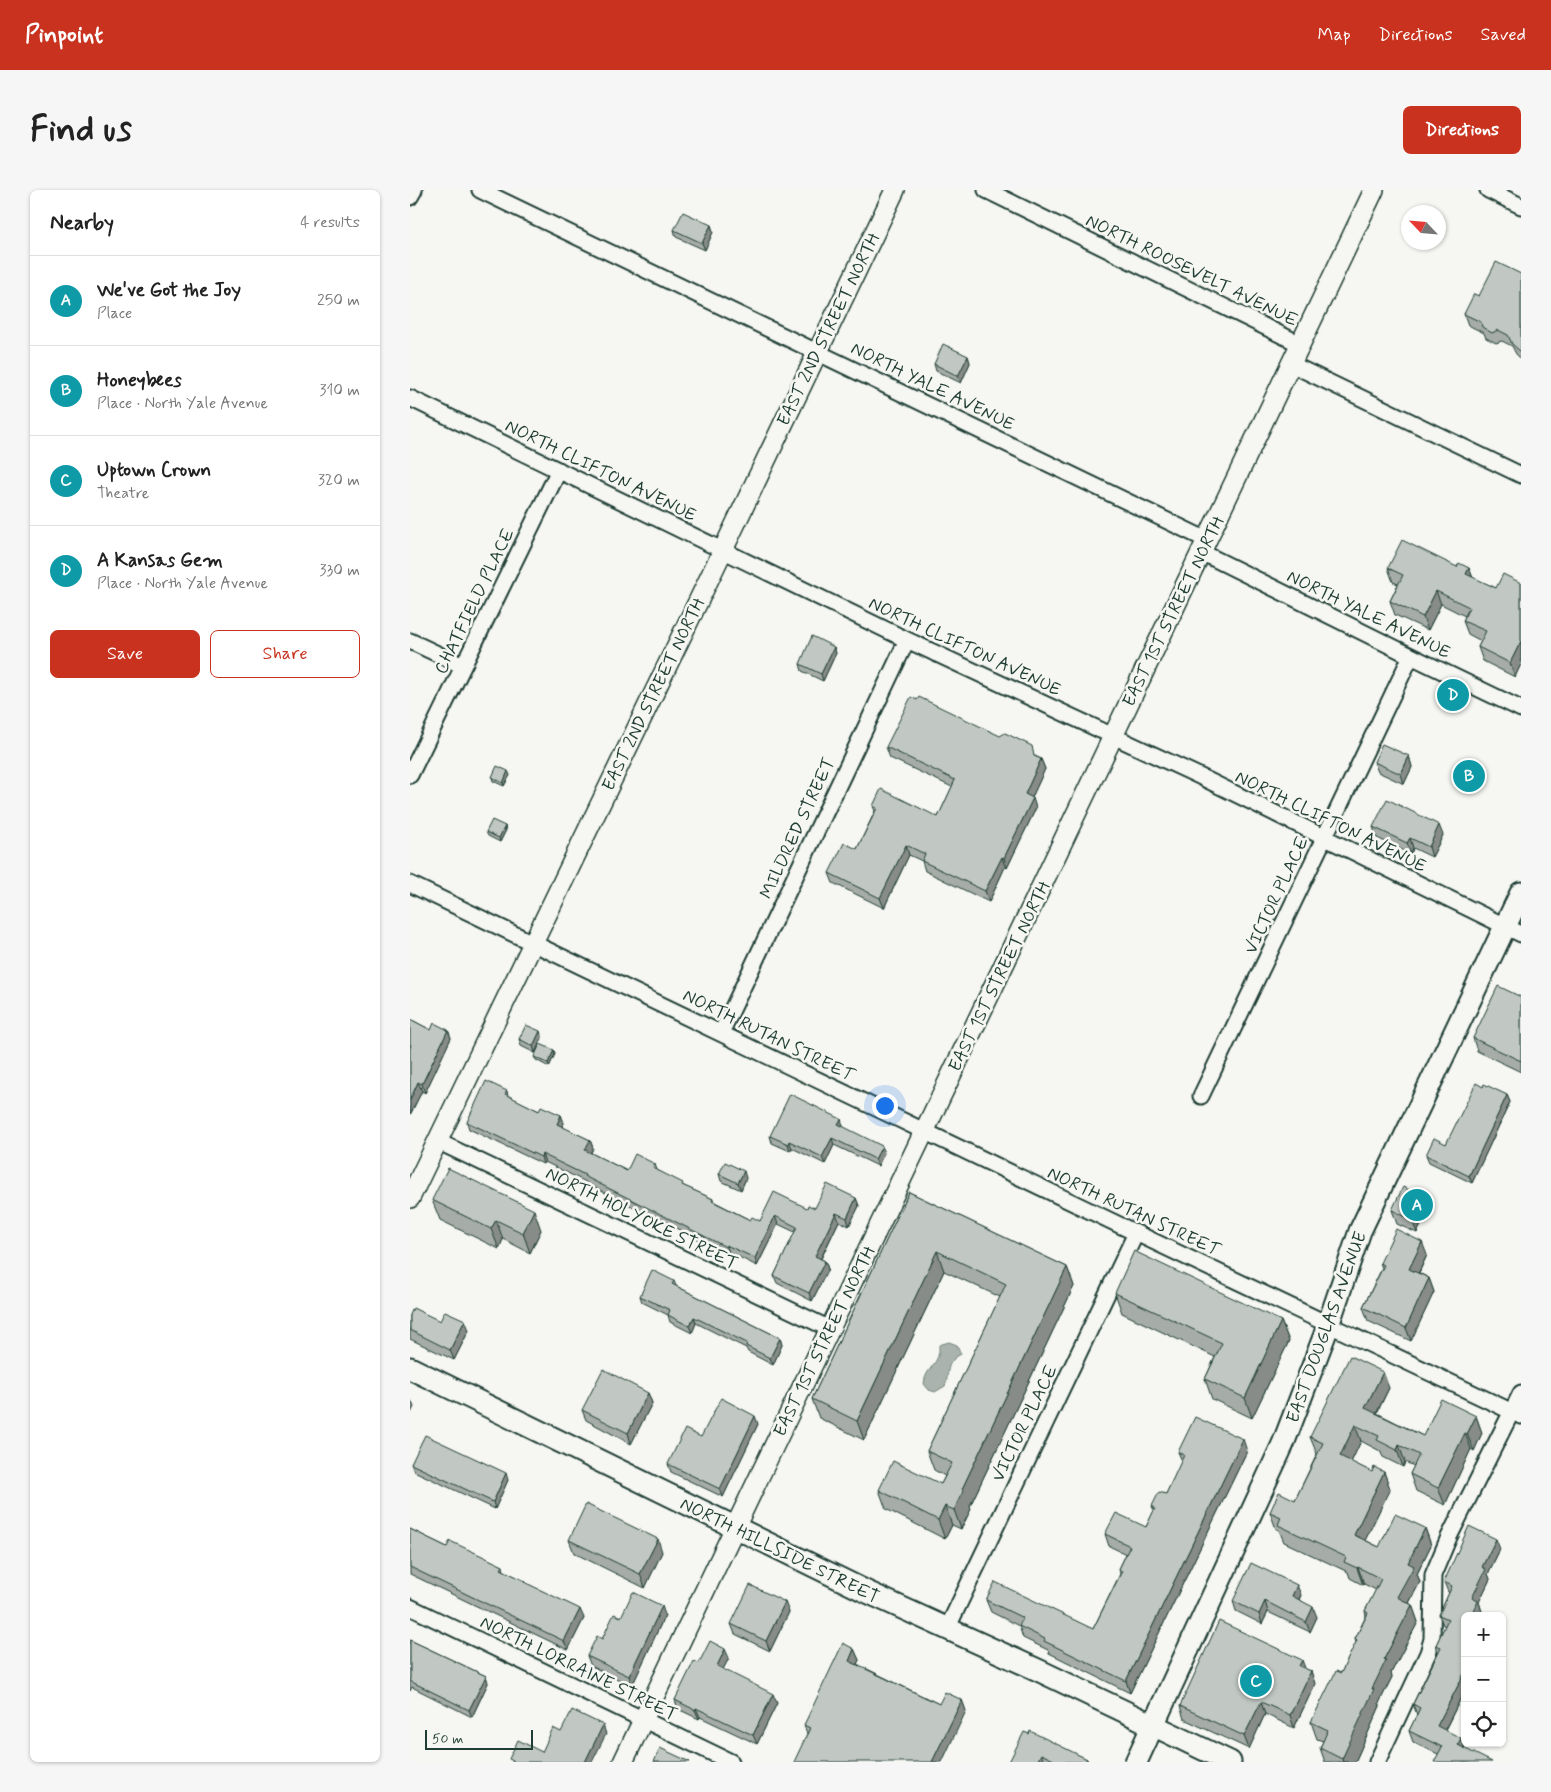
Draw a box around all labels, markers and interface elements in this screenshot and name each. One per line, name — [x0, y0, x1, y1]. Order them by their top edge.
text: Pinpoint — [25, 20, 103, 51]
text: Map — [1318, 23, 1351, 47]
text: Directions — [1379, 23, 1453, 47]
text: Saved — [1481, 23, 1526, 47]
button: Directions — [1403, 106, 1521, 154]
text: Find us — [30, 107, 132, 153]
north arrow — [1401, 205, 1446, 250]
text: Nearby — [50, 209, 114, 237]
street label: NORTH ROOSEVELT AVENUE — [1081, 209, 1302, 333]
text: 4 results — [300, 212, 360, 233]
street label: EAST 2ND STREET NORTH — [772, 229, 886, 430]
text: We've Got the Joy — [97, 278, 241, 303]
text: A — [61, 290, 71, 311]
text: 250 m — [317, 290, 360, 311]
text: Place — [97, 303, 132, 324]
street label: NORTH YALE AVENUE — [847, 337, 1018, 437]
text: Honeybees — [97, 368, 182, 393]
text: B — [61, 380, 71, 401]
text: 310 m — [319, 380, 360, 401]
text: Place · North Yale Avenue — [97, 393, 268, 414]
street label: NORTH CLIFTON AVENUE — [501, 414, 700, 528]
text: Uptown Crown — [97, 458, 211, 483]
text: C — [60, 470, 72, 491]
text: 320 m — [318, 470, 360, 491]
text: Theatre — [97, 483, 149, 504]
street label: EAST 1ST STREET NORTH — [1117, 512, 1231, 711]
street label: CHATFIELD PLACE — [429, 524, 521, 678]
text: A Kansas Gem — [97, 548, 223, 573]
text: D — [60, 560, 72, 581]
text: 330 m — [319, 560, 360, 581]
street label: NORTH YALE AVENUE — [1283, 565, 1454, 665]
text: Place · North Yale Avenue — [97, 573, 268, 594]
street label: NORTH CLIFTON AVENUE — [864, 592, 1065, 702]
street label: EAST 2ND STREET NORTH — [597, 594, 711, 795]
button: Save — [50, 630, 200, 678]
button: Share — [210, 630, 360, 678]
pin: D — [1437, 676, 1469, 714]
street label: MILDRED STREET — [755, 754, 841, 903]
pin: B — [1453, 757, 1485, 795]
street label: NORTH CLIFTON AVENUE — [1231, 765, 1430, 879]
street label: VICTOR PLACE — [1239, 833, 1315, 958]
street label: EAST 1ST STREET NORTH — [943, 877, 1057, 1076]
street label: NORTH RUTAN STREET — [679, 984, 859, 1088]
your location — [872, 1093, 898, 1119]
street label: NORTH RUTAN STREET — [1043, 1161, 1225, 1263]
street label: NORTH HOLYOKE STREET — [541, 1162, 742, 1276]
pin: A — [1401, 1186, 1433, 1224]
street label: EAST DOUGLAS AVENUE — [1281, 1228, 1373, 1426]
street label: EAST 1ST STREET NORTH — [768, 1242, 882, 1441]
street label: VICTOR PLACE — [986, 1361, 1064, 1486]
street label: NORTH HILLSIDE STREET — [676, 1492, 883, 1610]
street label: NORTH LORRAINE STREET — [476, 1611, 681, 1727]
map controls — [1461, 1612, 1506, 1747]
button: + — [1461, 1612, 1506, 1657]
button: − — [1461, 1657, 1506, 1702]
pin: C — [1240, 1662, 1272, 1700]
button: locate — [1461, 1702, 1506, 1747]
scale bar — [425, 1727, 532, 1750]
text: 50 m — [432, 1730, 463, 1748]

